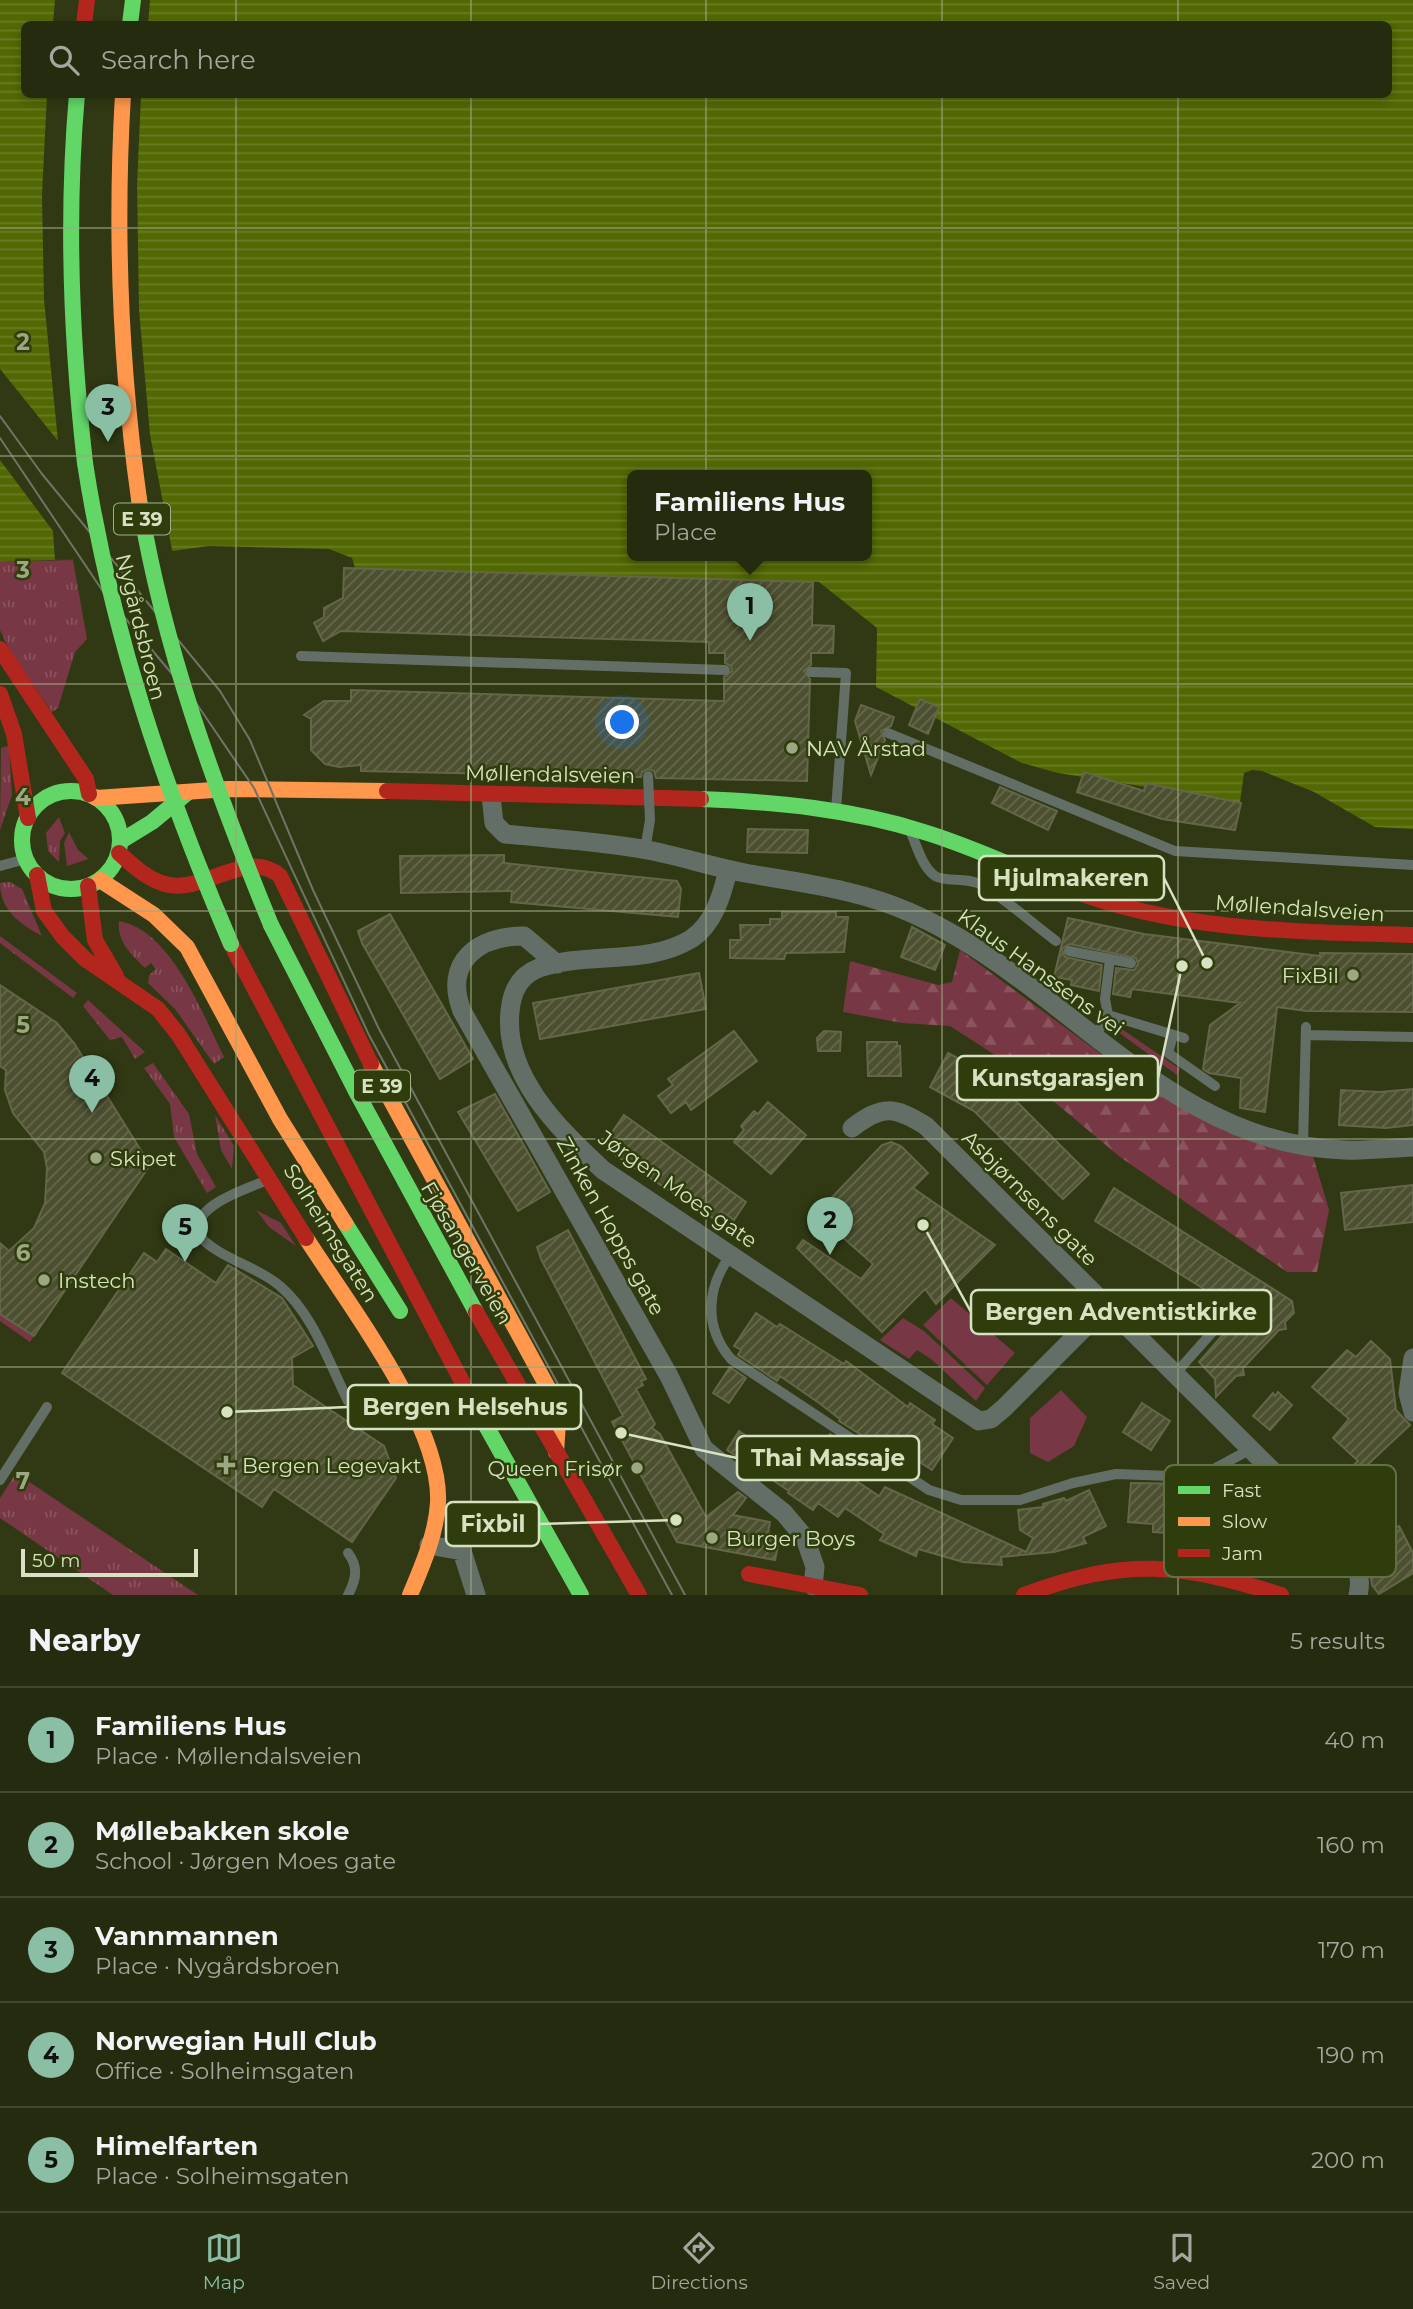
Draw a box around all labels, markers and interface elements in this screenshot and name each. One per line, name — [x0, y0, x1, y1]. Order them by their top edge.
search box — [21, 21, 1392, 98]
icon: search — [45, 41, 83, 79]
text: Search here — [101, 44, 256, 76]
text: 2 — [16, 328, 30, 356]
pin: 3 — [85, 384, 131, 442]
popup — [627, 470, 872, 561]
text: Familiens Hus — [654, 486, 845, 518]
road number: E 39 — [114, 504, 170, 534]
text: Place — [654, 518, 717, 546]
street label: Nygårdsbroen — [111, 551, 171, 703]
text: 3 — [15, 556, 30, 584]
pin: 1 — [727, 583, 773, 641]
your location — [605, 705, 639, 739]
place label: NAV Årstad — [806, 736, 926, 761]
marker: NAV Årstad — [784, 740, 800, 756]
street label: Møllendalsveien — [465, 760, 635, 788]
text: 4 — [15, 783, 31, 811]
callout: Hjulmakeren — [979, 856, 1164, 900]
text: Hjulmakeren — [993, 864, 1149, 892]
street label: Møllendalsveien — [1214, 890, 1386, 926]
street label: Klaus Hanssens vei — [953, 903, 1129, 1041]
place label: FixBil — [1282, 963, 1339, 988]
marker: FixBil — [1345, 967, 1361, 983]
text: 5 — [16, 1011, 30, 1039]
pin: 4 — [69, 1055, 115, 1113]
callout: Kunstgarasjen — [957, 1056, 1158, 1100]
text: Kunstgarasjen — [971, 1064, 1145, 1092]
road number: E 39 — [354, 1070, 410, 1102]
street label: Jørgen Moes gate — [593, 1124, 762, 1253]
street label: Asbjørnsens gate — [957, 1125, 1103, 1271]
street label: Zinken Hopps gate — [552, 1132, 670, 1320]
place label: Skipet — [110, 1146, 177, 1171]
marker: Skipet — [88, 1150, 104, 1166]
street label: Solheimsgaten — [278, 1159, 384, 1307]
street label: Fjøsangerveien — [416, 1177, 518, 1329]
pin: 2 — [807, 1197, 853, 1255]
pin: 5 — [162, 1204, 208, 1262]
text: 6 — [16, 1239, 31, 1267]
place label: Instech — [58, 1268, 135, 1293]
marker: Instech — [36, 1272, 52, 1288]
callout: Bergen Adventistkirke — [971, 1290, 1271, 1334]
text: Bergen Adventistkirke — [985, 1298, 1257, 1326]
callout: Bergen Helsehus — [348, 1385, 581, 1429]
text: Bergen Helsehus — [362, 1393, 568, 1421]
callout: Thai Massaje — [737, 1436, 919, 1480]
text: Thai Massaje — [751, 1444, 905, 1472]
place label: Bergen Legevakt — [242, 1453, 422, 1478]
marker: Bergen Legevakt — [216, 1455, 236, 1475]
place label: Queen Frisør — [487, 1456, 623, 1481]
marker: Queen Frisør — [629, 1460, 645, 1476]
legend — [1164, 1465, 1396, 1577]
text: 7 — [16, 1467, 30, 1495]
text: Fast — [1222, 1479, 1262, 1502]
callout: Fixbil — [446, 1502, 539, 1546]
text: Fixbil — [460, 1510, 526, 1538]
text: Slow — [1222, 1510, 1267, 1533]
place label: Burger Boys — [726, 1526, 855, 1551]
marker: Burger Boys — [704, 1530, 720, 1546]
text: Jam — [1221, 1542, 1263, 1565]
scale bar — [21, 1546, 198, 1578]
text: 50 m — [32, 1549, 80, 1572]
text: Nearby — [28, 1622, 140, 1659]
text: 5 results — [1290, 1627, 1385, 1655]
text: Familiens Hus — [95, 1710, 286, 1742]
text: 1 — [46, 1726, 56, 1754]
text: 40 m — [1324, 1726, 1385, 1754]
text: Place · Møllendalsveien — [95, 1742, 362, 1770]
text: Møllebakken skole — [95, 1815, 349, 1847]
text: 2 — [44, 1831, 58, 1859]
text: 160 m — [1317, 1831, 1385, 1859]
text: School · Jørgen Moes gate — [95, 1847, 396, 1875]
text: Vannmannen — [95, 1920, 279, 1952]
text: 3 — [44, 1936, 58, 1964]
text: 170 m — [1318, 1936, 1385, 1964]
text: Place · Nygårdsbroen — [95, 1952, 340, 1980]
text: Norwegian Hull Club — [95, 2025, 377, 2057]
text: 4 — [43, 2041, 59, 2069]
text: 190 m — [1317, 2041, 1385, 2069]
text: Office · Solheimsgaten — [95, 2057, 354, 2085]
text: Himelfarten — [95, 2130, 258, 2162]
text: 5 — [44, 2146, 58, 2174]
text: 200 m — [1311, 2146, 1385, 2174]
text: Place · Solheimsgaten — [95, 2162, 349, 2190]
tab: Map — [203, 2229, 245, 2294]
tab: Directions — [650, 2229, 748, 2294]
tab: Saved — [1153, 2229, 1210, 2294]

